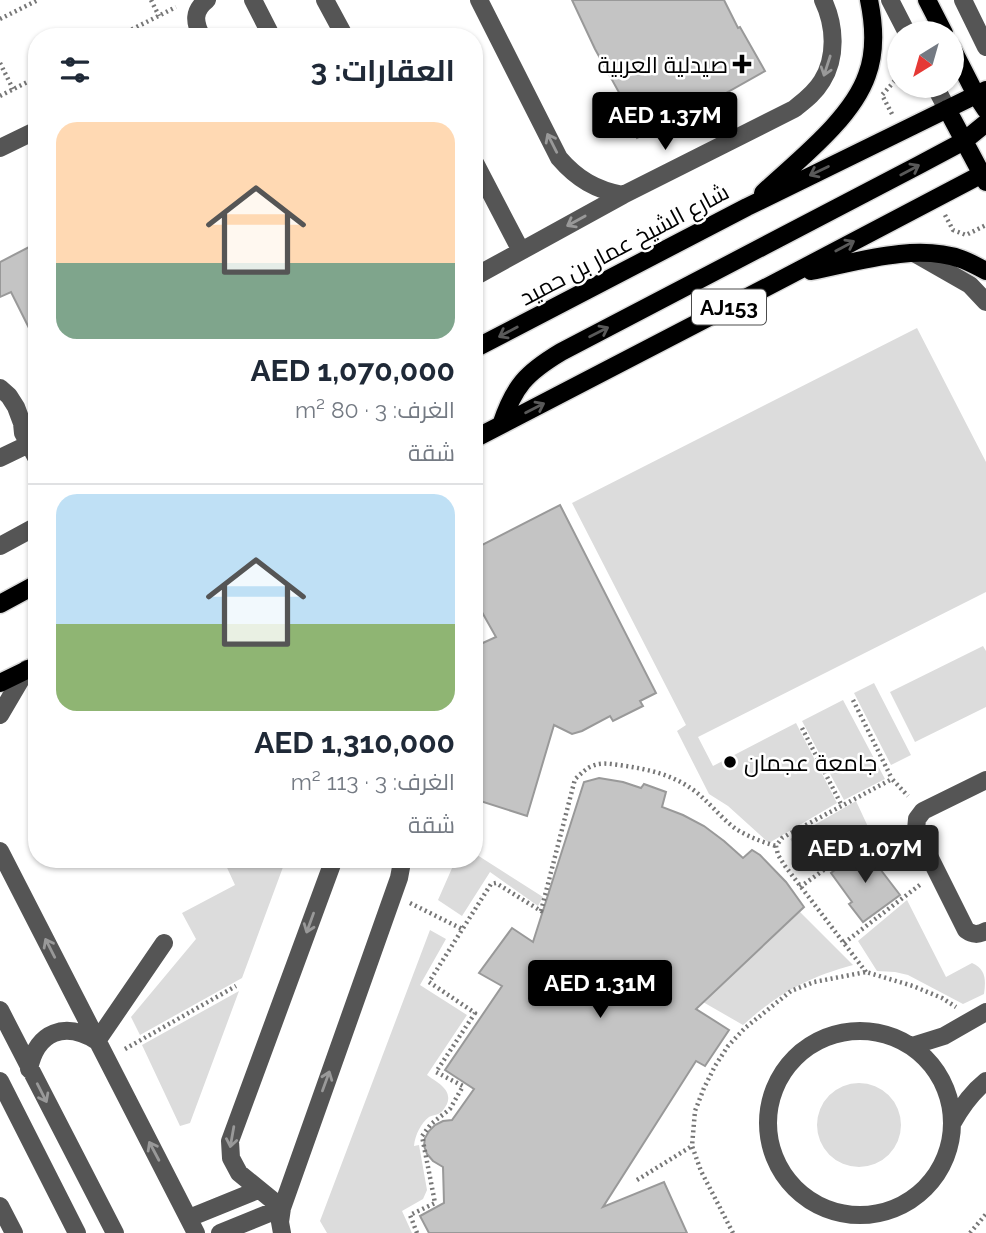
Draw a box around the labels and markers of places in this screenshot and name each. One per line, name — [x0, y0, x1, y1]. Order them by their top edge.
place label: صيدلية العربية — [598, 51, 728, 78]
marker: صيدلية العربية — [734, 56, 750, 72]
pin: AED 1.37M — [585, 92, 745, 152]
place label: جامعة عجمان — [744, 749, 877, 777]
marker: جامعة عجمان — [722, 754, 738, 770]
pin: AED 1.07M — [785, 826, 945, 885]
pin: AED 1.31M — [520, 960, 680, 1020]

